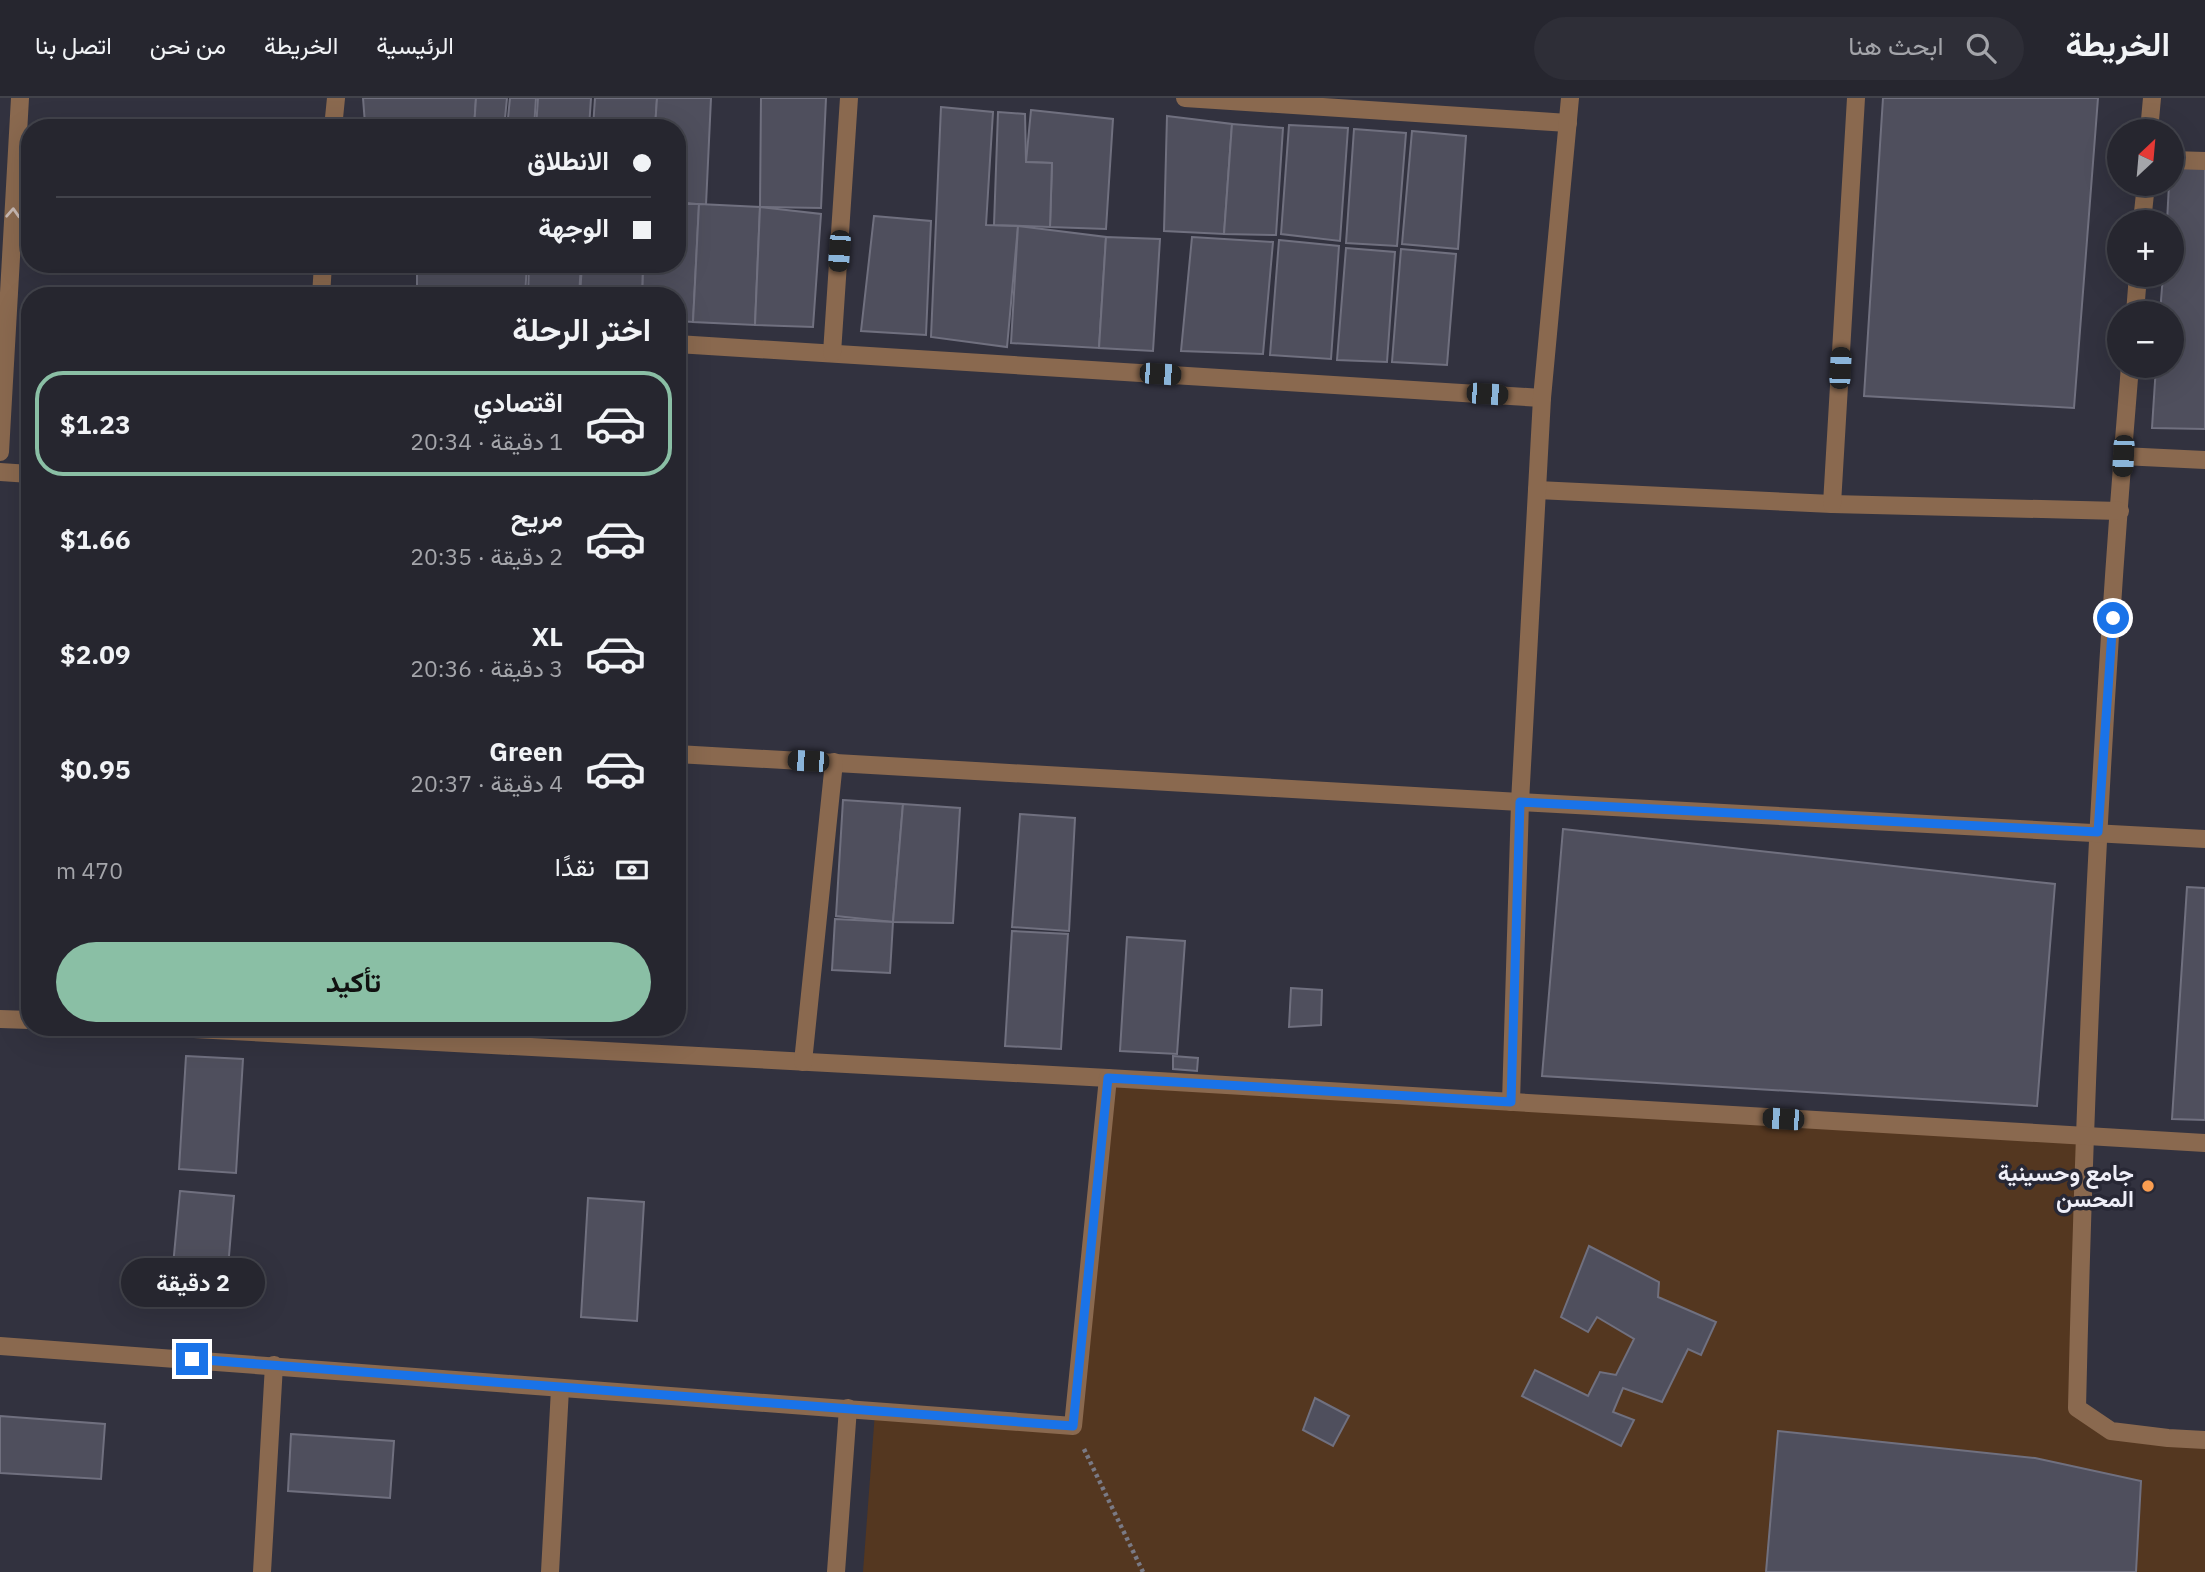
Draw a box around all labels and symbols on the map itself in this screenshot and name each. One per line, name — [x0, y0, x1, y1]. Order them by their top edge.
north arrow — [2107, 119, 2184, 196]
one-way arrow — [6, 207, 21, 218]
car — [828, 229, 851, 273]
car — [1829, 346, 1852, 390]
car — [1139, 362, 1182, 386]
car — [1466, 382, 1509, 406]
car — [2112, 434, 2135, 478]
route start — [2097, 602, 2129, 634]
car — [787, 749, 830, 773]
car — [1762, 1107, 1805, 1131]
place label: جامع وحسينية المحسن — [1998, 1157, 2134, 1213]
marker: جامع وحسينية المحسن — [2140, 1178, 2156, 1194]
callout: 2 دقيقة — [120, 1258, 264, 1306]
route end — [176, 1343, 208, 1375]

